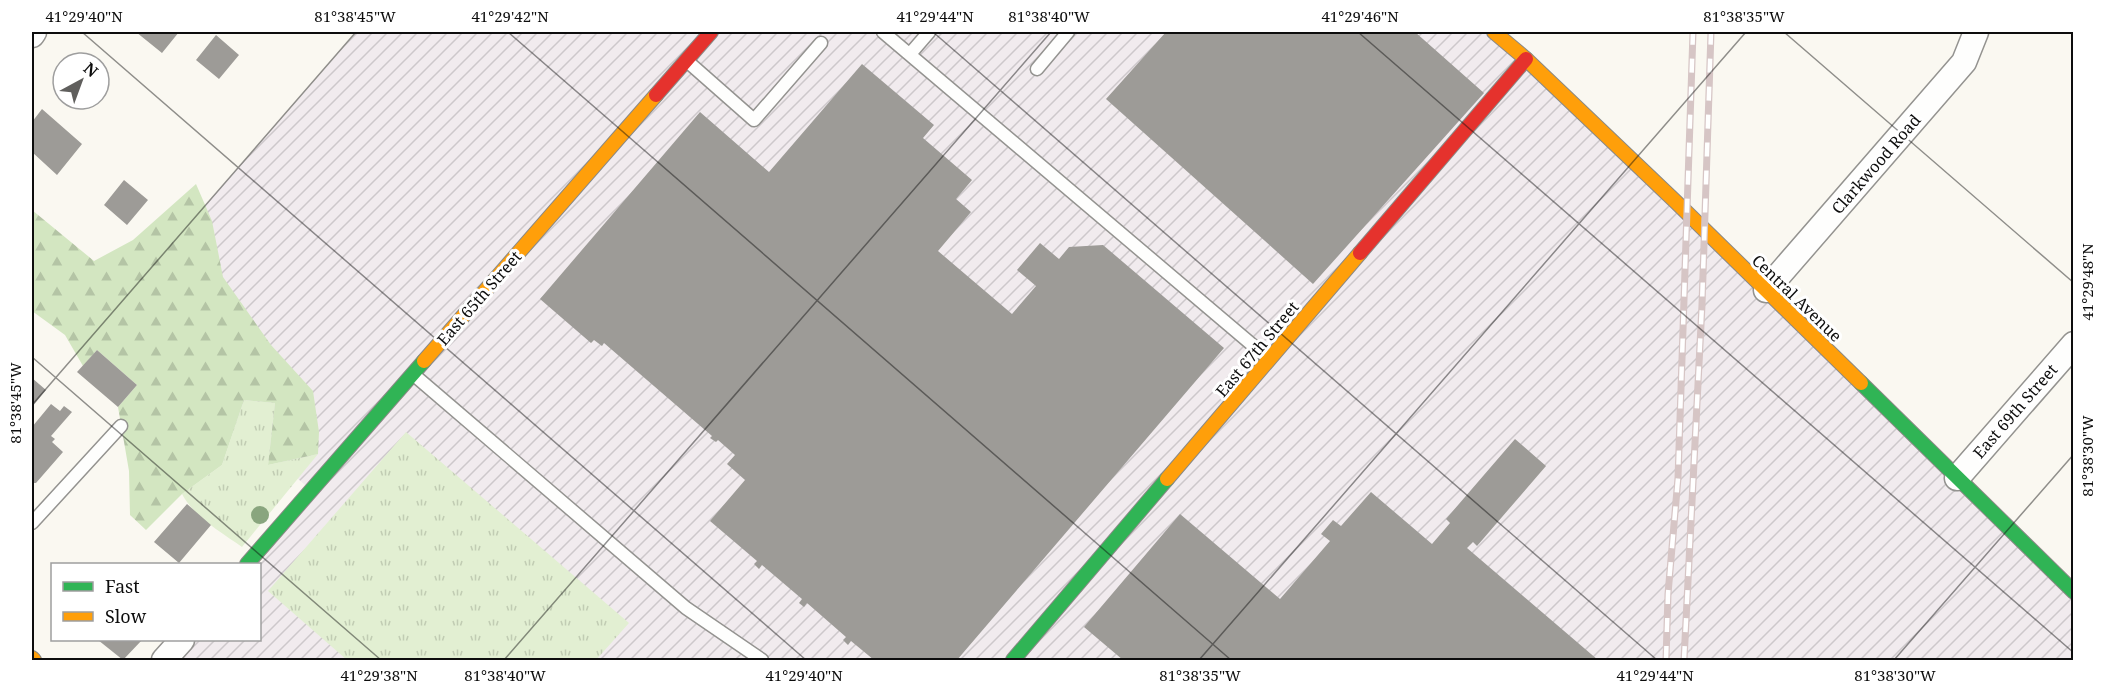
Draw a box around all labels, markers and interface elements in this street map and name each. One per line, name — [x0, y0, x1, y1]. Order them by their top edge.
text: 41°29'40"N — [45, 6, 123, 26]
text: 81°38'45"W — [314, 6, 396, 26]
text: 41°29'42"N — [471, 6, 549, 26]
text: 41°29'44"N — [896, 6, 974, 26]
text: 81°38'40"W — [1008, 6, 1090, 26]
text: 41°29'46"N — [1321, 6, 1399, 26]
text: 81°38'35"W — [1703, 6, 1785, 26]
north arrow — [51, 51, 111, 111]
text: N — [79, 57, 103, 82]
street label: Clarkwood Road — [1827, 109, 1926, 219]
text: 41°29'48"N — [2077, 243, 2097, 321]
street label: East 65th Street — [432, 246, 526, 350]
street label: Central Avenue — [1747, 249, 1847, 347]
street label: East 67th Street — [1211, 296, 1304, 401]
street label: East 69th Street — [1968, 359, 2062, 463]
text: 81°38'45"W — [5, 362, 25, 444]
text: 81°38'30"W — [2077, 415, 2097, 497]
legend — [51, 563, 261, 641]
text: Fast — [105, 574, 140, 598]
text: Slow — [105, 604, 147, 628]
text: 41°29'38"N — [340, 665, 418, 685]
text: 81°38'40"W — [464, 665, 546, 685]
text: 41°29'40"N — [765, 665, 843, 685]
text: 81°38'35"W — [1159, 665, 1241, 685]
text: 41°29'44"N — [1616, 665, 1694, 685]
text: 81°38'30"W — [1854, 665, 1936, 685]

